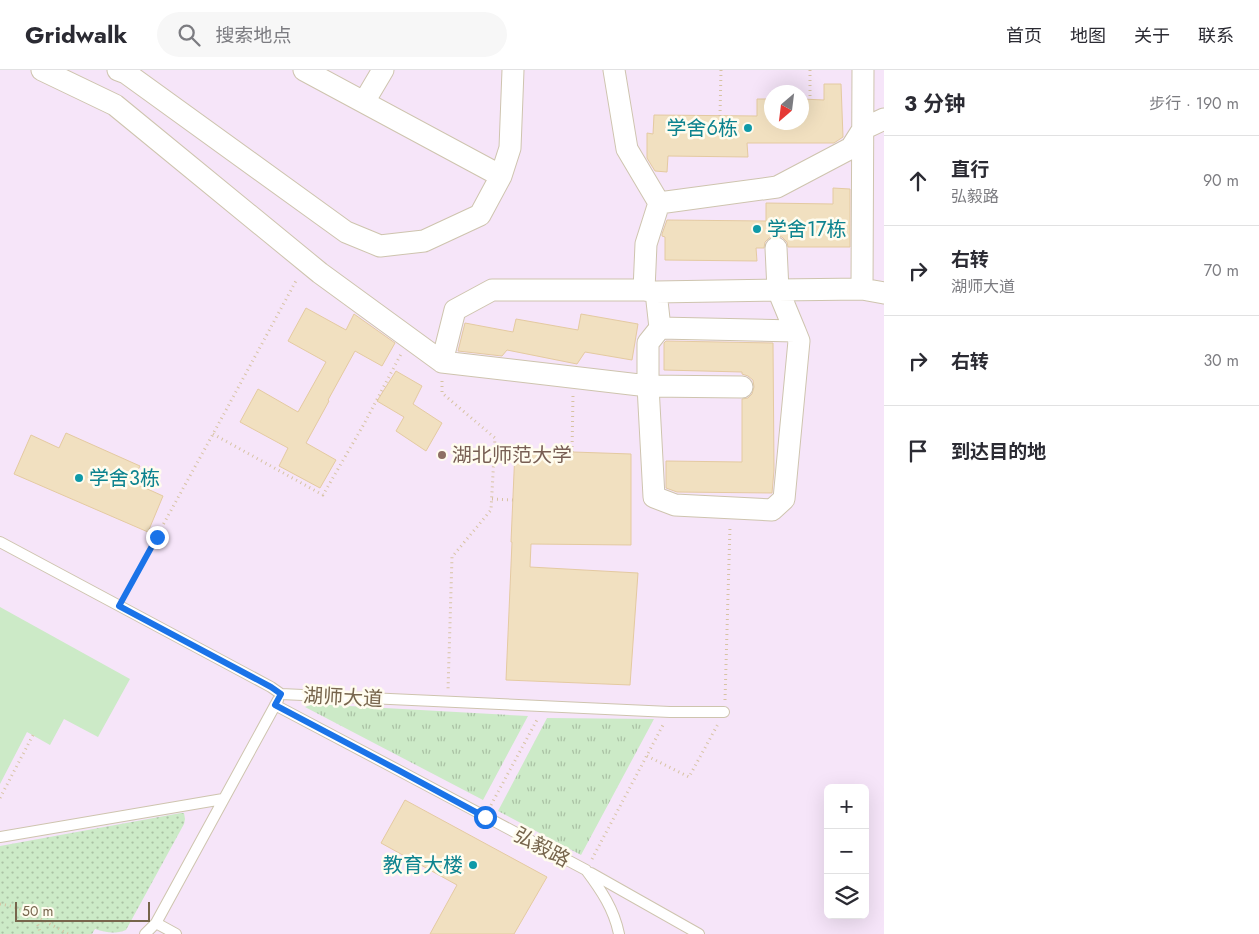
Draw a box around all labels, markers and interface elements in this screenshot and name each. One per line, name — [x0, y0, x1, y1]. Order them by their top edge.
search box — [157, 12, 507, 57]
text: Gridwalk — [25, 17, 127, 52]
icon: search — [175, 21, 203, 49]
text: 搜索地点 — [215, 22, 291, 49]
text: 首页 — [1006, 23, 1042, 49]
text: 地图 — [1070, 23, 1106, 49]
text: 关于 — [1134, 23, 1170, 49]
text: 联系 — [1198, 23, 1234, 49]
north arrow — [764, 85, 809, 130]
text: 3 分钟 — [904, 89, 965, 119]
text: 步行 · 190 m — [1149, 92, 1239, 115]
place label: 学舍6栋 — [666, 114, 738, 143]
marker: 学舍6栋 — [742, 122, 754, 134]
text: 直行 — [951, 156, 989, 183]
icon: ahead — [904, 167, 932, 195]
text: 90 m — [1203, 169, 1239, 192]
text: 弘毅路 — [951, 185, 999, 208]
place label: 学舍17栋 — [767, 215, 847, 244]
marker: 学舍17栋 — [751, 223, 763, 235]
text: 右转 — [951, 246, 989, 273]
icon: right — [904, 257, 932, 285]
text: 70 m — [1204, 259, 1239, 282]
text: 湖师大道 — [951, 275, 1015, 298]
icon: right — [904, 347, 932, 375]
text: 右转 — [951, 348, 989, 375]
text: 30 m — [1203, 349, 1239, 372]
icon: arrive — [904, 437, 932, 465]
text: 到达目的地 — [951, 438, 1046, 465]
place label: 湖北师范大学 — [452, 441, 572, 470]
marker: 湖北师范大学 — [436, 449, 448, 461]
place label: 学舍3栋 — [89, 464, 160, 493]
marker: 学舍3栋 — [73, 472, 85, 484]
route end — [146, 526, 169, 549]
street label: 湖师大道 — [302, 681, 384, 714]
map controls — [824, 784, 869, 919]
button: + — [824, 784, 869, 829]
route start — [474, 806, 497, 829]
street label: 弘毅路 — [508, 821, 575, 874]
button: − — [824, 829, 869, 874]
place label: 教育大楼 — [383, 851, 463, 880]
marker: 教育大楼 — [467, 859, 479, 871]
button: layers — [824, 874, 869, 919]
scale bar — [15, 899, 150, 922]
text: 50 m — [22, 901, 53, 921]

